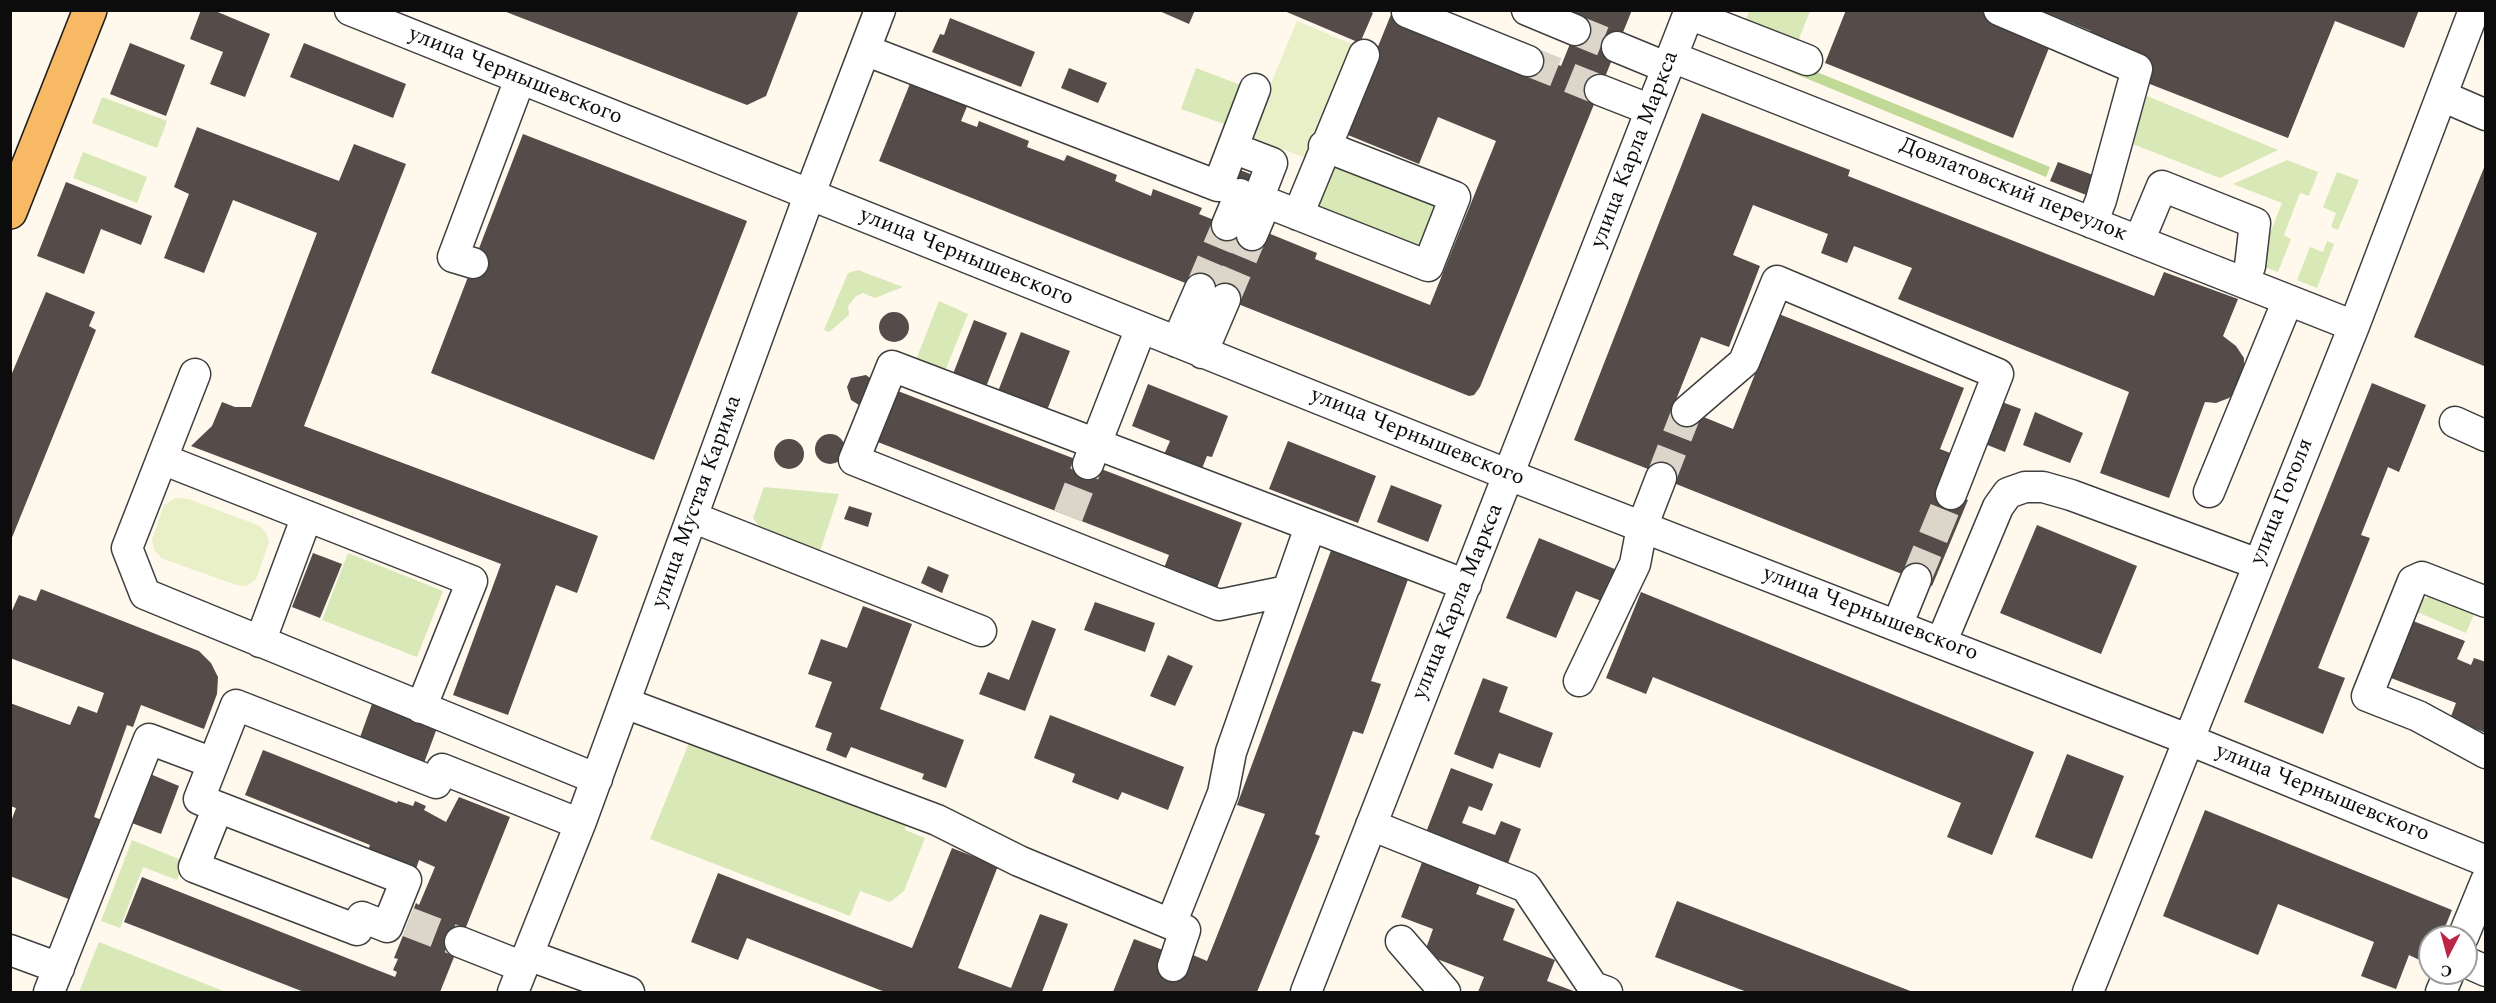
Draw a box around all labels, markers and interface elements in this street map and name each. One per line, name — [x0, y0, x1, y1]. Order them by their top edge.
street label: улица Чернышевского — [404, 22, 626, 132]
street label: улица Карла Маркса — [1586, 48, 1686, 252]
street label: Довлатовский переулок — [1895, 133, 2131, 249]
street label: улица Чернышевского — [855, 203, 1077, 313]
street label: улица Чернышевского — [1306, 383, 1528, 493]
street label: улица Мустая Карима — [647, 392, 749, 612]
street label: улица Гоголя — [2246, 435, 2320, 569]
street label: улица Карла Маркса — [1408, 500, 1510, 704]
street label: улица Чернышевского — [1759, 562, 1981, 668]
street label: улица Чернышевского — [2211, 739, 2433, 849]
north arrow — [2418, 925, 2478, 985]
text: С — [2439, 958, 2453, 983]

